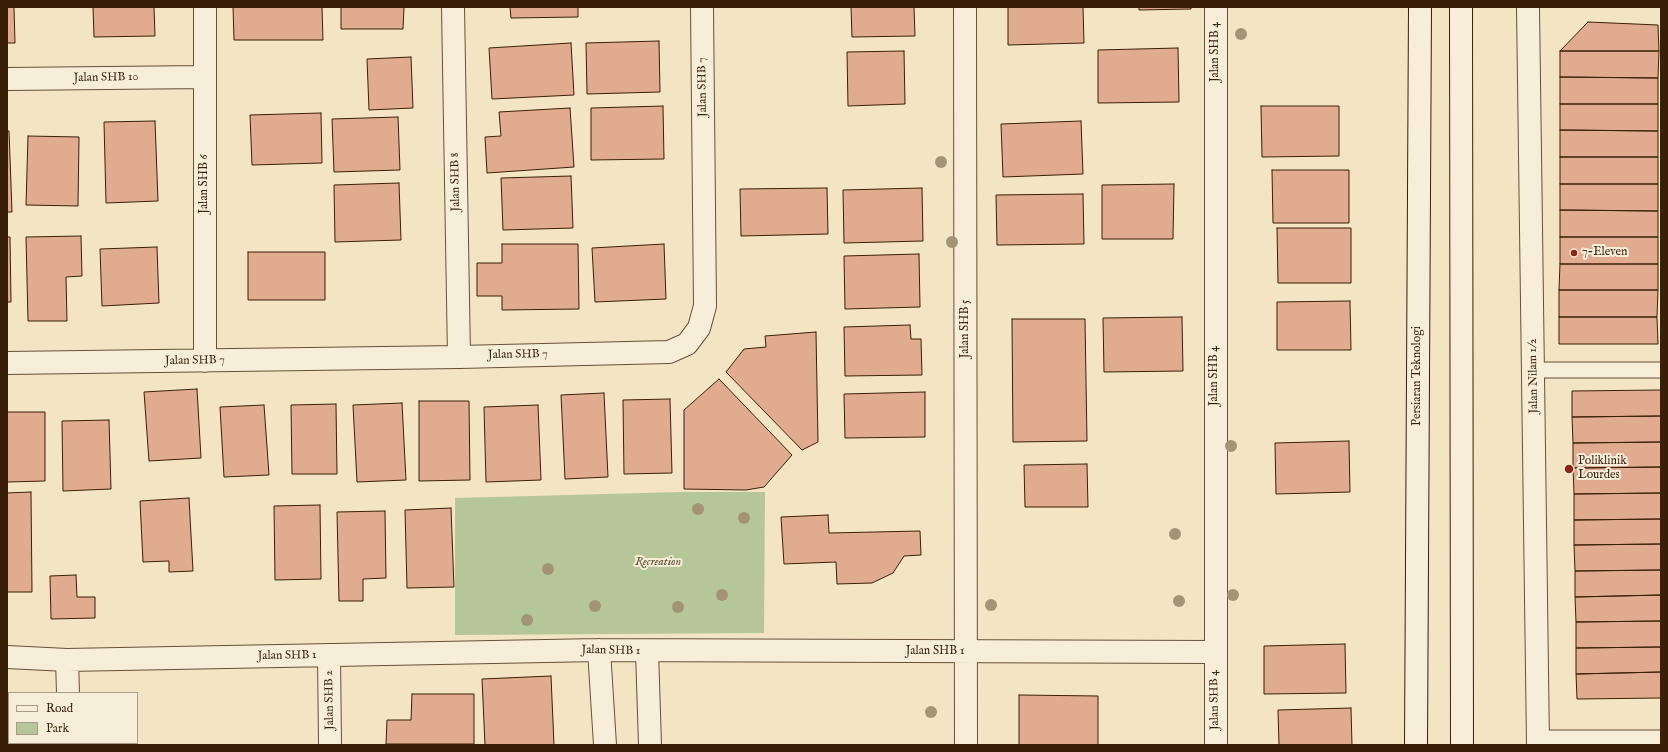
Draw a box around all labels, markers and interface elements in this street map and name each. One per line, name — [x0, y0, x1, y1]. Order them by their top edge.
street label: Jalan SHB 4 — [1209, 22, 1223, 82]
street label: Jalan SHB 7 — [695, 57, 711, 117]
street label: Jalan SHB 10 — [74, 70, 138, 86]
street label: Jalan SHB 8 — [448, 152, 464, 212]
street label: Jalan SHB 6 — [198, 154, 212, 214]
place label: 7-Eleven — [1582, 246, 1627, 260]
marker: 7-Eleven — [1569, 248, 1579, 258]
street label: Jalan SHB 5 — [959, 300, 973, 358]
street label: Persiaran Teknologi — [1411, 326, 1425, 426]
street label: Jalan Nilam 1/2 — [1526, 338, 1542, 414]
street label: Jalan SHB 4 — [1208, 346, 1222, 406]
street label: Jalan SHB 7 — [488, 347, 548, 363]
street label: Jalan SHB 7 — [165, 353, 225, 369]
place label: Poliklinik Lourdes — [1578, 455, 1627, 483]
marker: Poliklinik Lourdes — [1563, 463, 1575, 475]
park label: Recreation — [635, 556, 681, 570]
street label: Jalan SHB 1 — [582, 643, 640, 659]
street label: Jalan SHB 1 — [906, 645, 964, 659]
street label: Jalan SHB 1 — [258, 648, 316, 664]
street label: Jalan SHB 2 — [322, 670, 338, 730]
street label: Jalan SHB 4 — [1207, 670, 1223, 730]
legend — [8, 692, 138, 744]
text: Road — [46, 701, 73, 716]
text: Park — [46, 721, 69, 736]

